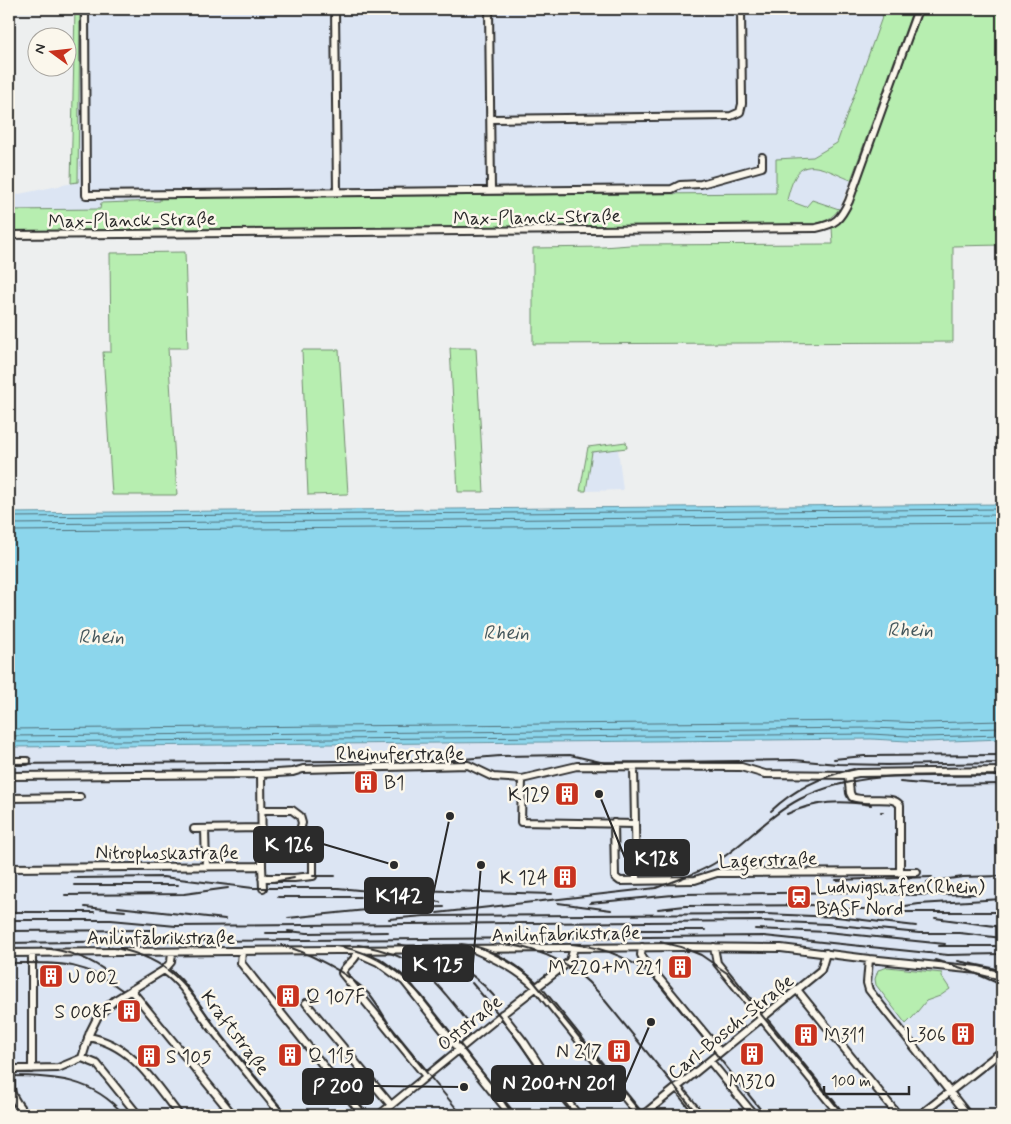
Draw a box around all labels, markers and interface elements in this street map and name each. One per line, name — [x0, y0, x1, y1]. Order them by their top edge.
north arrow — [28, 28, 78, 78]
text: N — [31, 42, 50, 56]
street label: Max-Planck-Straße — [453, 204, 621, 231]
street label: Max-Planck-Straße — [48, 207, 216, 234]
water label: Rhein — [887, 617, 933, 644]
water label: Rhein — [483, 620, 529, 647]
water label: Rhein — [78, 624, 124, 651]
street label: Rheinuferstraße — [336, 742, 464, 767]
building icon: B1 — [353, 769, 379, 795]
place label: B1 — [384, 771, 405, 796]
building icon: K129 — [554, 781, 580, 807]
place label: K129 — [508, 783, 550, 808]
callout: K 126 — [254, 827, 323, 862]
text: K 126 — [265, 832, 313, 859]
callout: K128 — [625, 840, 689, 875]
street label: Nitrophoskastraße — [95, 841, 239, 866]
text: K128 — [635, 846, 679, 873]
street label: Lagerstraße — [718, 846, 818, 878]
building icon: K 124 — [552, 864, 578, 890]
place label: K 124 — [500, 866, 548, 891]
place label: Ludwigshafen(Rhein) BASF Nord — [816, 875, 985, 922]
callout: K142 — [365, 878, 433, 913]
text: K142 — [375, 883, 423, 910]
station icon: Ludwigshafen(Rhein) BASF Nord — [786, 884, 812, 910]
street label: Anilinfabrikstraße — [491, 921, 641, 948]
street label: Anilinfabrikstraße — [87, 926, 235, 951]
callout: K 125 — [403, 946, 473, 981]
text: K 125 — [413, 952, 463, 979]
building icon: M 220+M 221 — [667, 954, 693, 980]
place label: M 220+M 221 — [548, 956, 662, 981]
building icon: U 002 — [38, 963, 64, 989]
place label: U 002 — [68, 965, 118, 990]
street label: Carl-Bosch-Straße — [663, 969, 799, 1086]
building icon: Q 107F — [275, 983, 301, 1009]
street label: Kraftstraße — [195, 985, 275, 1080]
place label: Q 107F — [306, 985, 365, 1010]
street label: Oststraße — [432, 989, 508, 1057]
building icon: S 008F — [116, 998, 142, 1024]
place label: S 008F — [55, 1000, 112, 1025]
building icon: L306 — [950, 1021, 976, 1047]
building icon: M311 — [793, 1022, 819, 1048]
place label: L306 — [906, 1023, 946, 1048]
place label: M311 — [824, 1024, 865, 1049]
building icon: N 217 — [606, 1038, 632, 1064]
place label: N 217 — [556, 1040, 602, 1065]
building icon: M320 — [739, 1041, 765, 1067]
building icon: Q 115 — [277, 1042, 303, 1068]
building icon: S 105 — [136, 1043, 162, 1069]
place label: Q 115 — [308, 1044, 354, 1069]
place label: S 105 — [166, 1045, 212, 1070]
scale bar — [824, 1064, 908, 1096]
callout: N 200+N 201 — [492, 1066, 625, 1101]
callout: P 200 — [303, 1069, 373, 1104]
place label: M320 — [729, 1070, 775, 1095]
text: N 200+N 201 — [502, 1071, 616, 1098]
text: 100 m — [831, 1072, 871, 1092]
text: P 200 — [313, 1074, 363, 1101]

